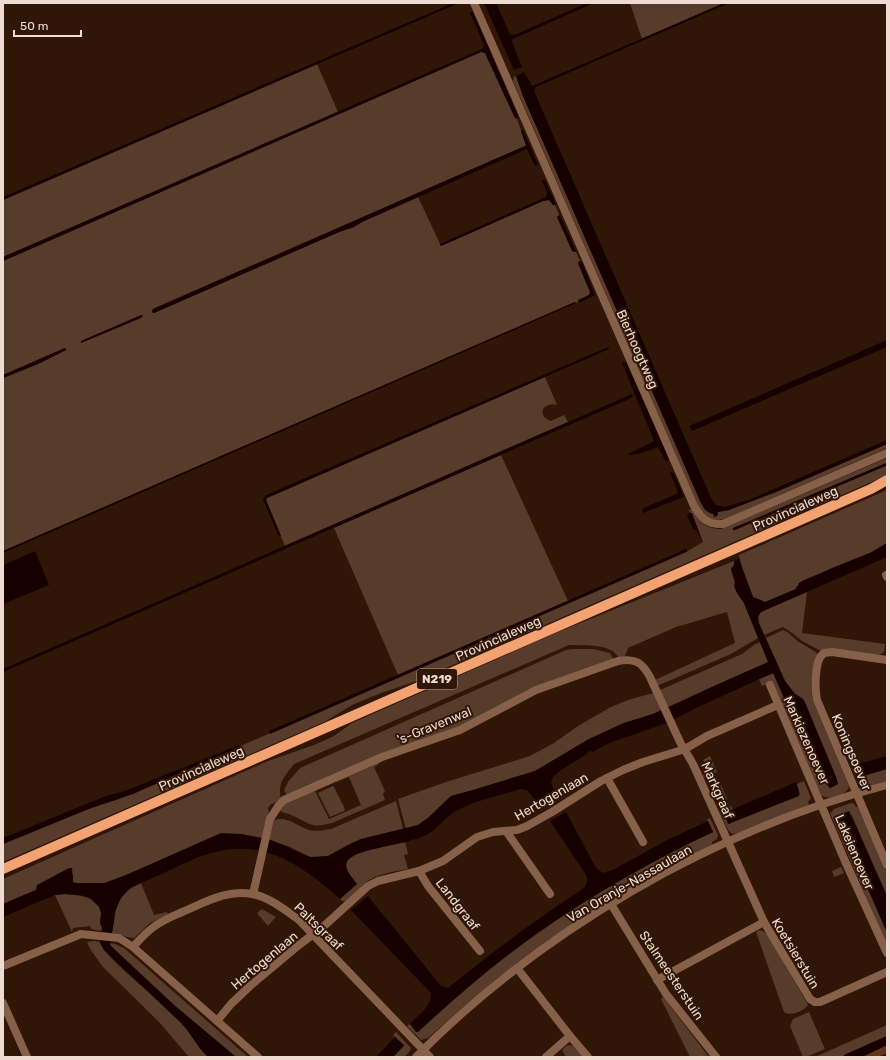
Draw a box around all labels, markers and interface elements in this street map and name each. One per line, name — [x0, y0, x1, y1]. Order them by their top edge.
scale bar — [14, 12, 81, 38]
text: 50 m — [20, 19, 48, 33]
street label: Bierhoogtweg — [612, 307, 662, 392]
street label: Provincialeweg — [750, 483, 841, 535]
street label: Provincialeweg — [453, 613, 544, 665]
road number: N219 — [417, 669, 457, 689]
street label: Markiezenoever — [780, 694, 833, 787]
street label: 's-Gravenwal — [395, 704, 473, 747]
street label: Koningsoever — [828, 712, 874, 793]
street label: Provincialeweg — [156, 743, 247, 795]
street label: Markgraaf — [697, 759, 737, 821]
street label: Hertogenlaan — [512, 769, 591, 824]
street label: Lakeienoever — [832, 812, 877, 892]
street label: Van Oranje-Nassaulaan — [564, 842, 694, 925]
street label: Landgraaf — [432, 875, 483, 934]
street label: Paltsgraaf — [290, 899, 346, 954]
street label: Koetsierstuin — [769, 915, 823, 991]
street label: Hertogenlaan — [228, 928, 301, 993]
street label: Stalmeesterstuin — [636, 928, 707, 1023]

